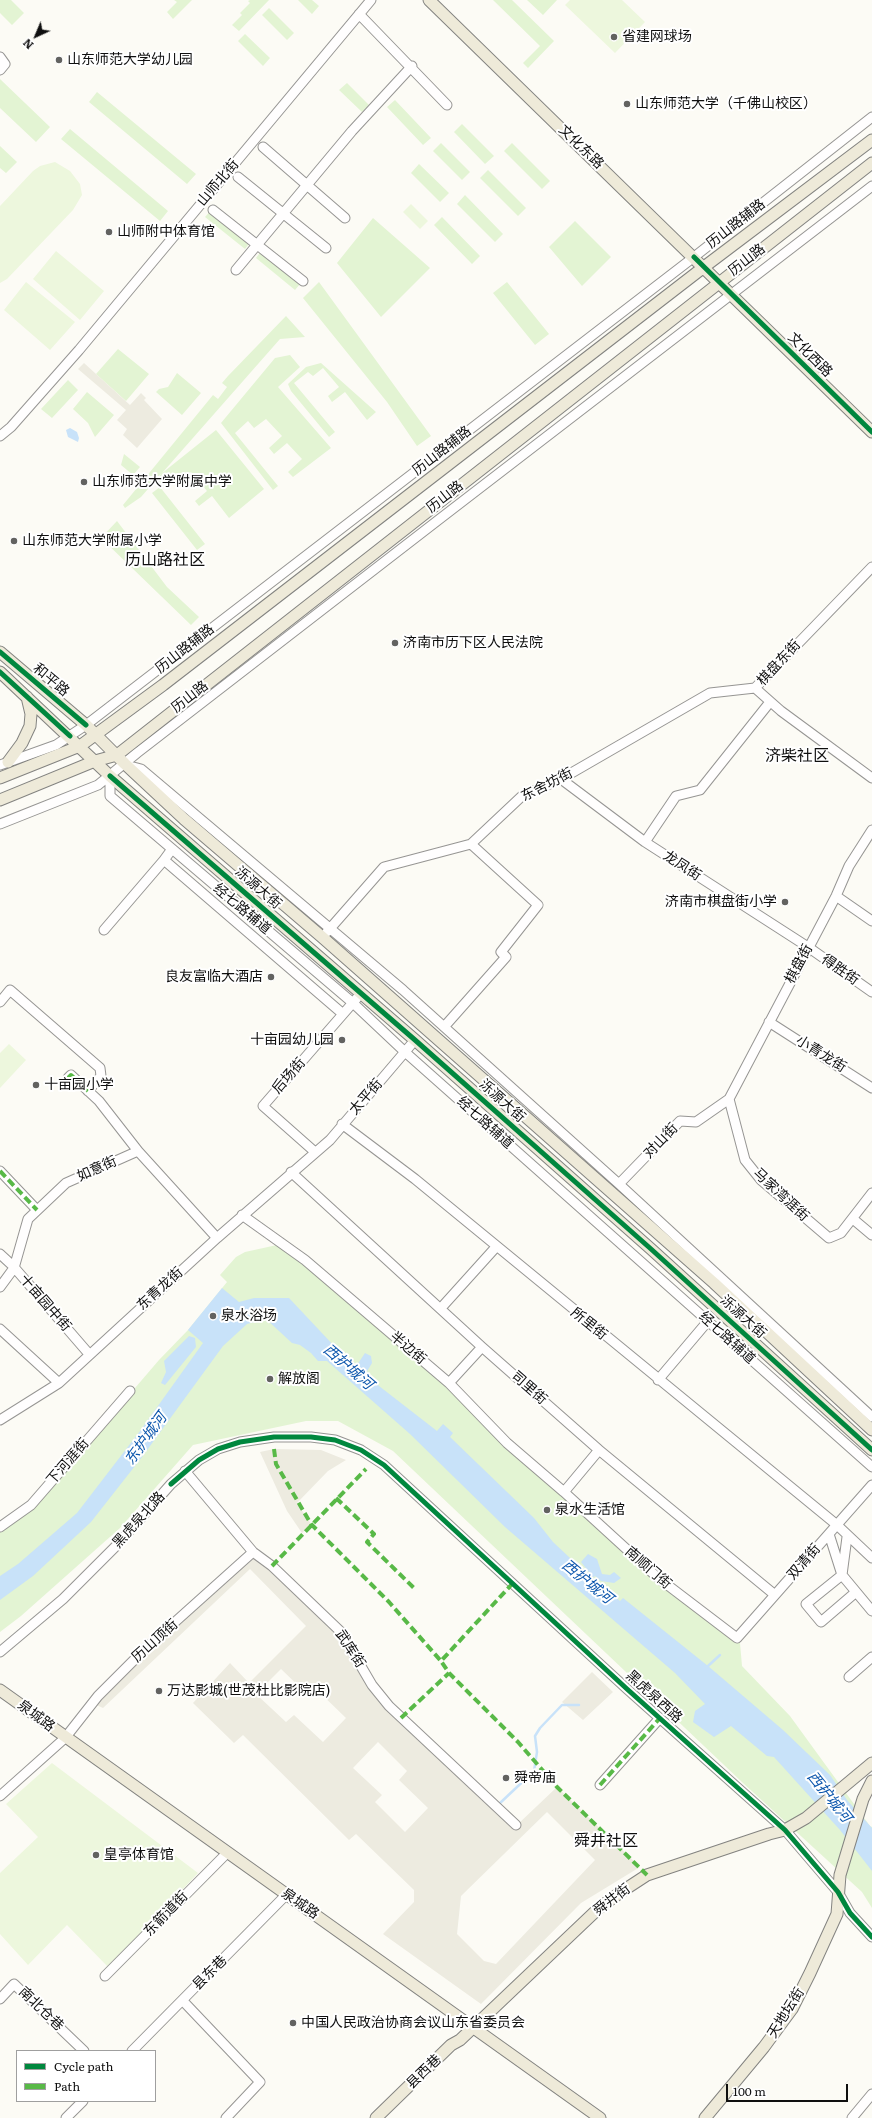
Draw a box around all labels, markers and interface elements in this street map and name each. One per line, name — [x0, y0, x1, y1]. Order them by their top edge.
north arrow — [16, 16, 56, 56]
place label: 省建网球场 — [622, 29, 692, 45]
marker: 省建网球场 — [609, 32, 619, 42]
text: N — [19, 36, 37, 54]
place label: 山东师范大学幼儿园 — [67, 52, 193, 68]
marker: 山东师范大学幼儿园 — [54, 55, 64, 65]
place label: 山东师范大学（千佛山校区） — [635, 96, 817, 112]
marker: 山东师范大学（千佛山校区） — [622, 99, 632, 109]
street label: 文化东路 — [555, 122, 607, 172]
street label: 山师北街 — [194, 156, 242, 210]
street label: 历山路辅路 — [703, 196, 769, 252]
place label: 山师附中体育馆 — [117, 224, 215, 240]
marker: 山师附中体育馆 — [104, 227, 114, 237]
street label: 历山路 — [725, 240, 769, 280]
street label: 文化西路 — [784, 329, 836, 381]
street label: 历山路辅路 — [409, 423, 475, 479]
place label: 山东师范大学附属中学 — [92, 474, 232, 490]
marker: 山东师范大学附属中学 — [79, 477, 89, 487]
street label: 历山路 — [423, 477, 467, 517]
place label: 山东师范大学附属小学 — [22, 533, 162, 549]
marker: 山东师范大学附属小学 — [9, 536, 19, 546]
district label: 历山路社区 — [125, 550, 205, 570]
street label: 历山路辅路 — [152, 621, 218, 677]
place label: 济南市历下区人民法院 — [403, 635, 543, 651]
street label: 棋盘东街 — [754, 637, 804, 689]
marker: 济南市历下区人民法院 — [390, 638, 400, 648]
street label: 和平路 — [30, 660, 72, 700]
street label: 历山路 — [168, 677, 212, 717]
district label: 济柴社区 — [765, 746, 829, 766]
street label: 东舍坊街 — [518, 765, 576, 805]
street label: 龙凤街 — [660, 848, 704, 884]
street label: 泺源大街 — [231, 863, 285, 913]
street label: 经七路辅道 — [210, 880, 274, 938]
place label: 济南市棋盘街小学 — [665, 894, 777, 910]
marker: 济南市棋盘街小学 — [780, 897, 790, 907]
street label: 棋盘街 — [782, 942, 816, 986]
street label: 得胜街 — [818, 951, 862, 989]
place label: 良友富临大酒店 — [165, 969, 263, 985]
marker: 良友富临大酒店 — [266, 972, 276, 982]
place label: 十亩园幼儿园 — [250, 1032, 334, 1048]
street label: 小青龙街 — [793, 1032, 849, 1076]
marker: 十亩园幼儿园 — [337, 1035, 347, 1045]
street label: 后场街 — [269, 1055, 309, 1097]
street label: 太平街 — [346, 1076, 386, 1118]
street label: 泺源大街 — [476, 1076, 528, 1126]
place label: 十亩园小学 — [44, 1077, 114, 1093]
marker: 十亩园小学 — [31, 1080, 41, 1090]
street label: 经七路辅道 — [453, 1093, 517, 1153]
street label: 对山街 — [640, 1120, 682, 1162]
street label: 如意街 — [74, 1153, 120, 1185]
street label: 马家湾涯街 — [750, 1165, 812, 1225]
street label: 东青龙街 — [134, 1264, 186, 1314]
street label: 十亩园中街 — [16, 1271, 74, 1335]
street label: 泺源大街 — [717, 1292, 769, 1342]
street label: 所里街 — [567, 1304, 611, 1344]
place label: 泉水浴场 — [221, 1308, 277, 1324]
street label: 经七路辅道 — [695, 1308, 759, 1368]
marker: 泉水浴场 — [208, 1311, 218, 1321]
street label: 半边街 — [387, 1328, 429, 1368]
water label: 西护城河 — [319, 1341, 377, 1393]
street label: 司里街 — [508, 1368, 550, 1408]
place label: 解放阁 — [278, 1371, 320, 1387]
marker: 解放阁 — [265, 1374, 275, 1384]
water label: 东护城河 — [121, 1409, 171, 1469]
street label: 下河涯街 — [43, 1435, 93, 1489]
street label: 黑虎泉北路 — [109, 1488, 169, 1552]
place label: 泉水生活馆 — [555, 1502, 625, 1518]
marker: 泉水生活馆 — [542, 1505, 552, 1515]
street label: 双清街 — [784, 1541, 824, 1583]
street label: 南顺门街 — [621, 1543, 675, 1593]
water label: 西护城河 — [558, 1556, 616, 1608]
street label: 历山顶街 — [129, 1616, 181, 1666]
street label: 武库街 — [332, 1627, 368, 1671]
street label: 黑虎泉西路 — [622, 1667, 686, 1727]
place label: 万达影城(世茂杜比影院店) — [167, 1683, 330, 1699]
marker: 万达影城(世茂杜比影院店) — [154, 1686, 164, 1696]
street label: 泉城路 — [14, 1697, 58, 1735]
water label: 西护城河 — [803, 1768, 855, 1826]
place label: 舜帝庙 — [514, 1770, 556, 1786]
marker: 舜帝庙 — [501, 1773, 511, 1783]
district label: 舜井社区 — [574, 1831, 638, 1851]
place label: 皇亭体育馆 — [104, 1847, 174, 1863]
marker: 皇亭体育馆 — [91, 1850, 101, 1860]
street label: 舜井街 — [590, 1881, 634, 1919]
street label: 泉城路 — [278, 1885, 322, 1923]
street label: 东箭道街 — [141, 1888, 191, 1940]
street label: 县东巷 — [189, 1952, 231, 1994]
street label: 南北仓巷 — [15, 1984, 67, 2034]
street label: 天地坛街 — [764, 1985, 808, 2041]
place label: 中国人民政治协商会议山东省委员会 — [301, 2015, 525, 2031]
marker: 中国人民政治协商会议山东省委员会 — [288, 2018, 298, 2028]
legend — [16, 2050, 156, 2102]
street label: 县西巷 — [403, 2051, 445, 2093]
text: Cycle path — [54, 2057, 114, 2075]
scale bar — [728, 2076, 850, 2102]
text: Path — [54, 2077, 80, 2095]
text: 100 m — [733, 2082, 766, 2100]

